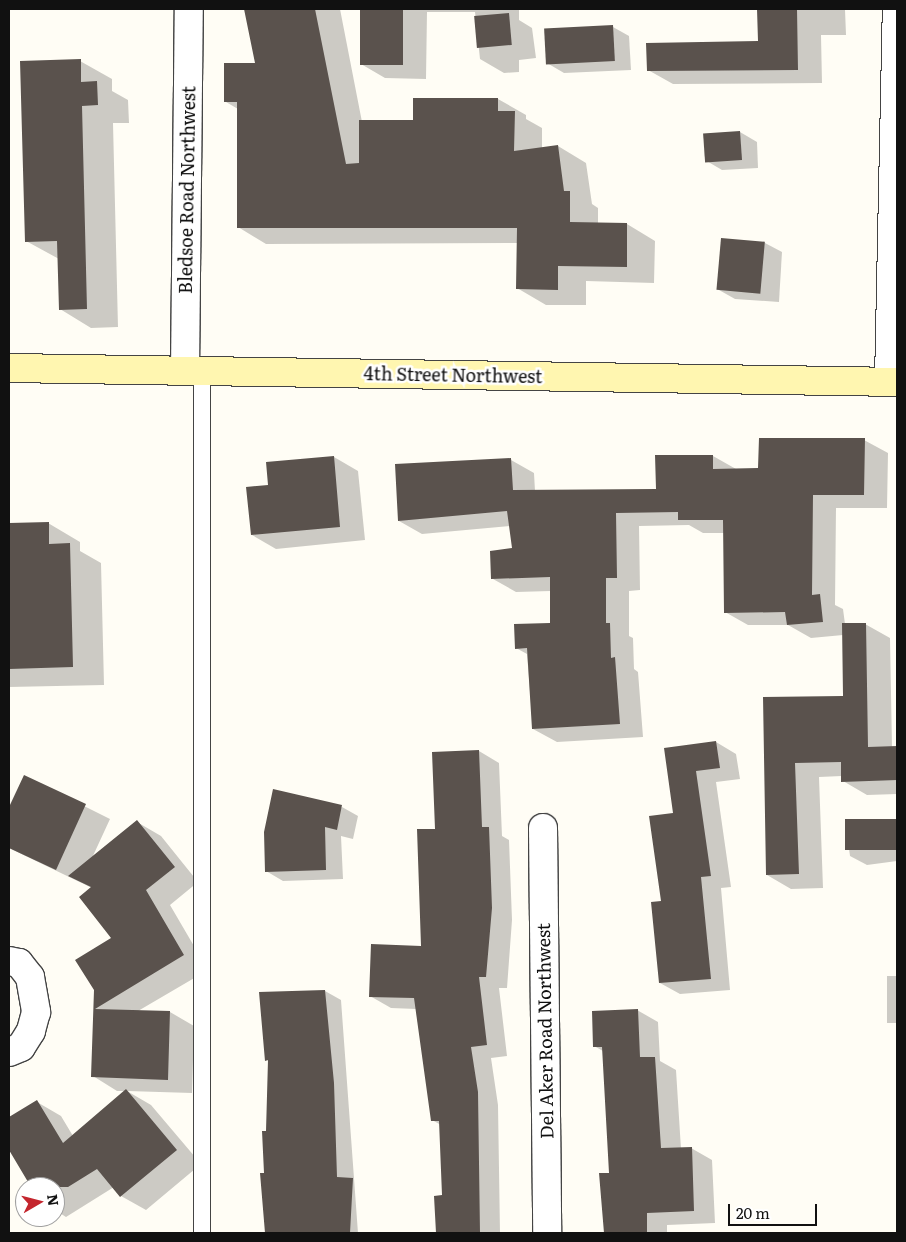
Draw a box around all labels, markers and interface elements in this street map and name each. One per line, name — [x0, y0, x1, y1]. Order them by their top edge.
street label: Bledsoe Road Northwest — [174, 86, 200, 294]
street label: 4th Street Northwest — [363, 363, 543, 387]
street label: Del Aker Road Northwest — [532, 923, 558, 1139]
north arrow — [15, 1177, 65, 1227]
text: N — [43, 1193, 65, 1207]
scale bar — [731, 1194, 820, 1226]
text: 20 m — [736, 1201, 770, 1224]

